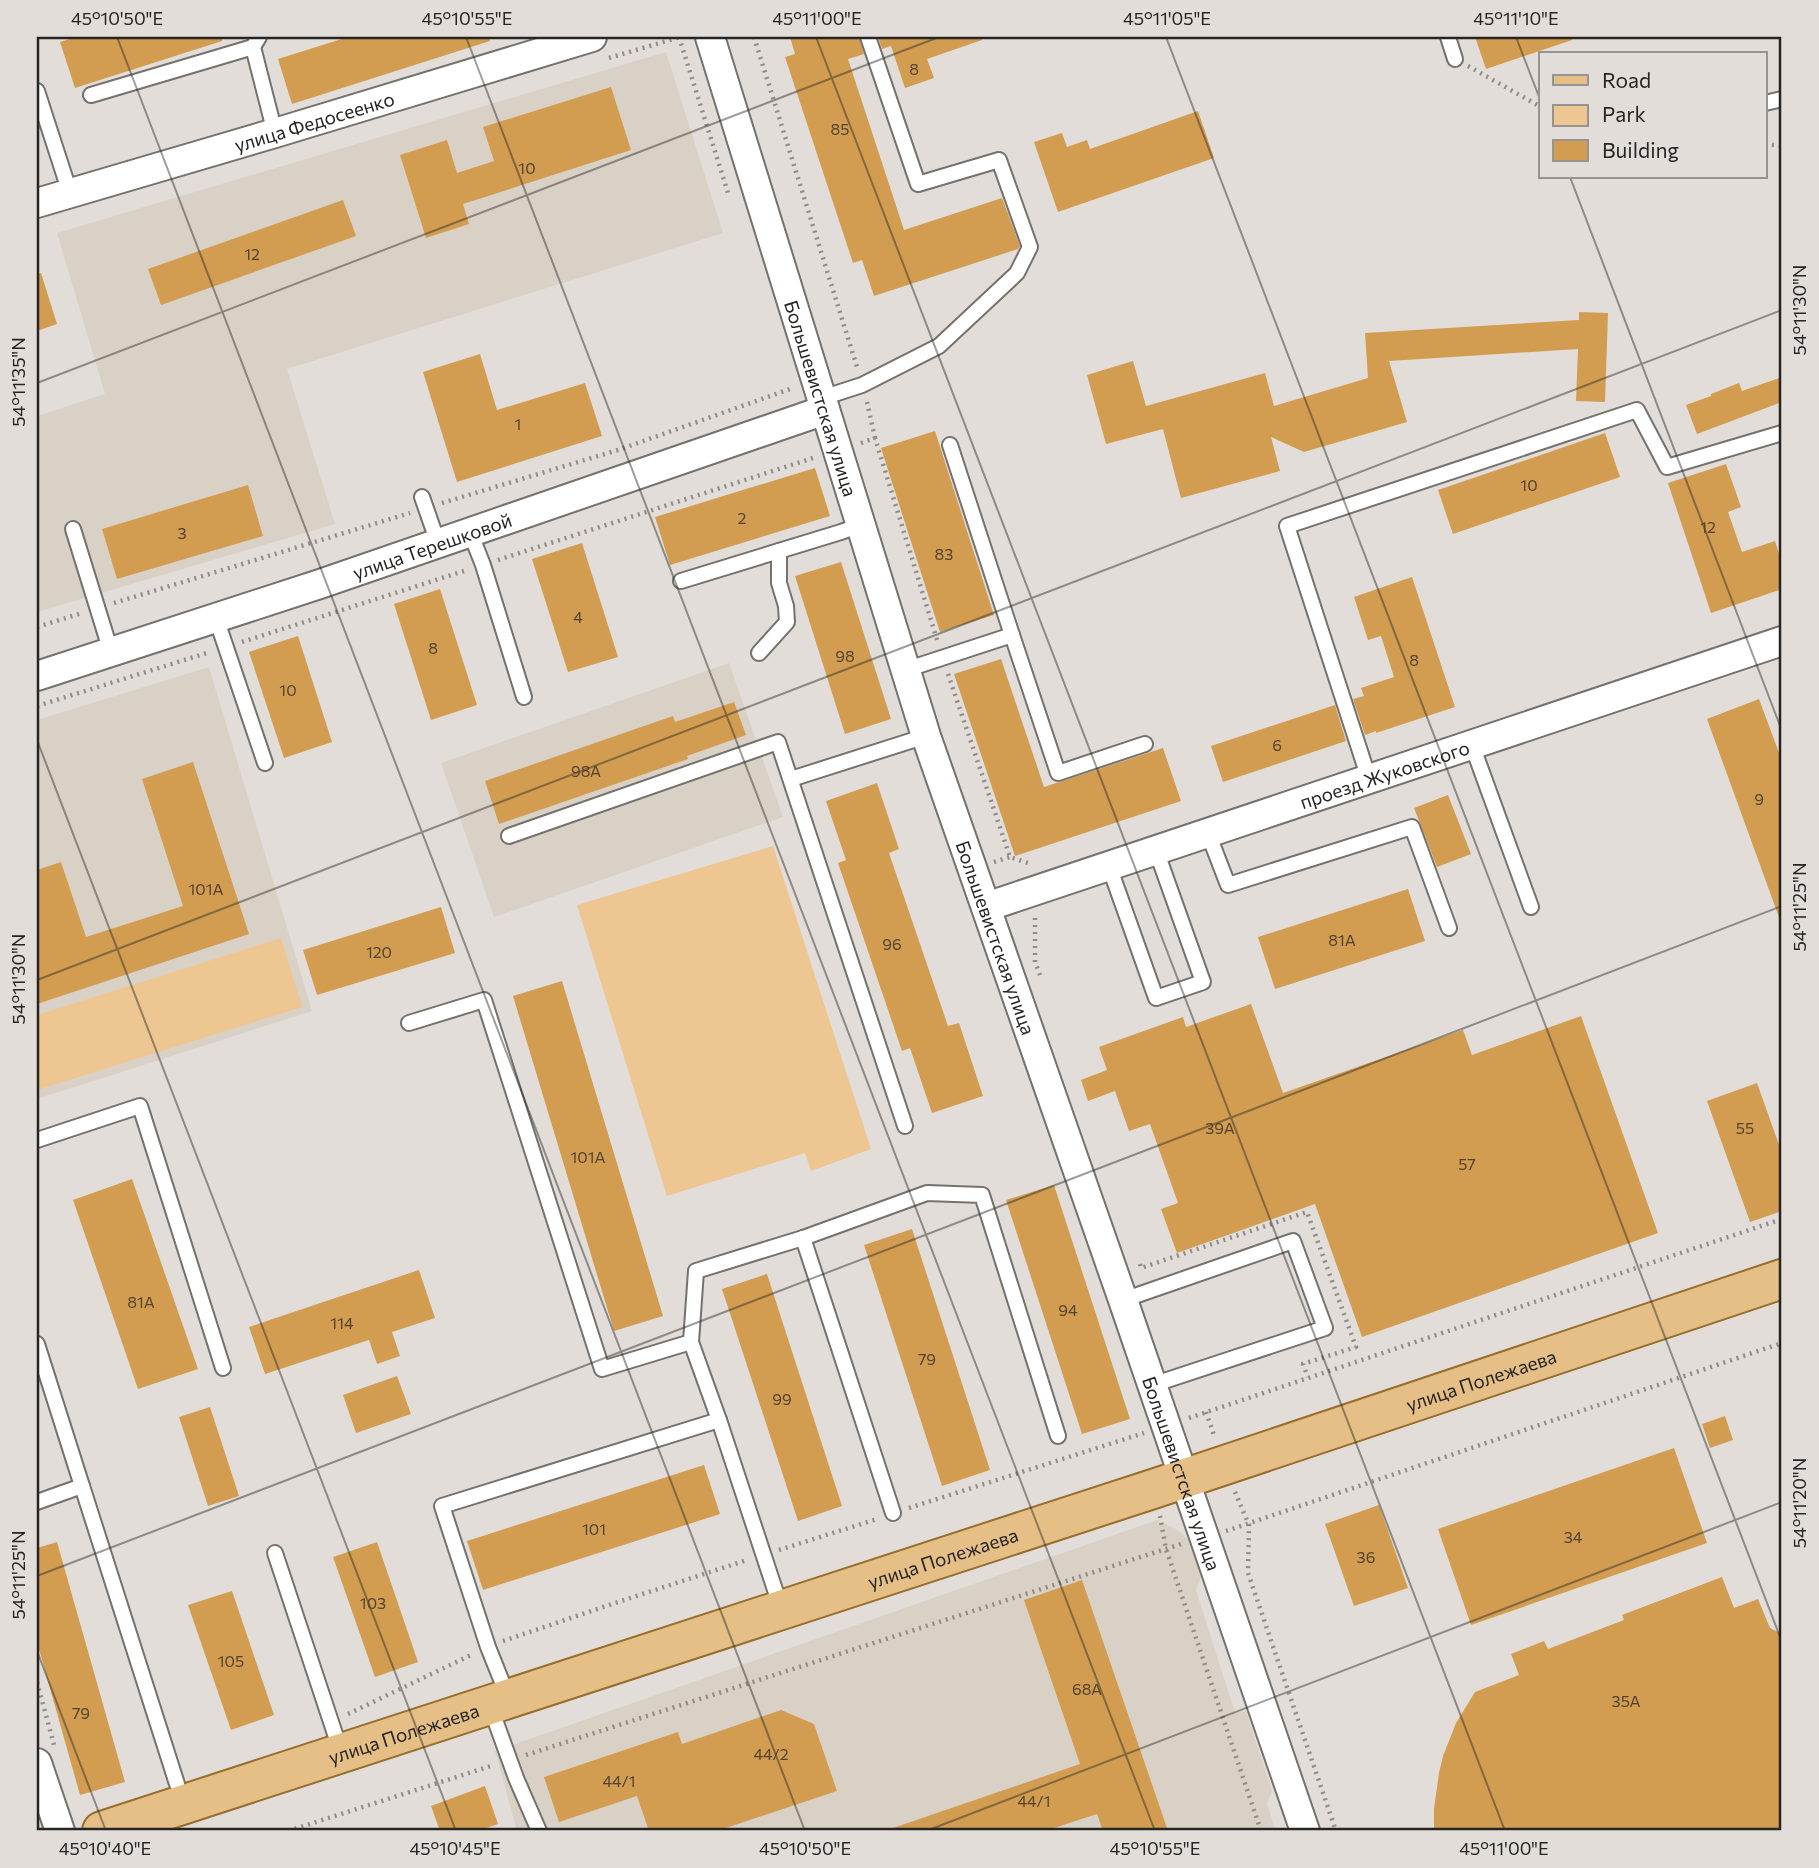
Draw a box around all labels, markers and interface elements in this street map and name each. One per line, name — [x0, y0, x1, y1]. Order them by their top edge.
text: 45°10'50"E — [71, 7, 163, 29]
text: 45°10'55"E — [422, 7, 512, 29]
text: 45°11'00"E — [772, 7, 862, 29]
text: 45°11'05"E — [1123, 7, 1211, 29]
text: 45°11'10"E — [1473, 7, 1559, 29]
legend — [1539, 52, 1766, 178]
house number: 8 — [909, 59, 919, 78]
text: Road — [1602, 67, 1651, 92]
street label: улица Федосеенко — [231, 86, 397, 156]
text: Park — [1602, 101, 1646, 126]
house number: 85 — [831, 119, 849, 138]
text: Building — [1602, 137, 1679, 162]
house number: 10 — [518, 158, 536, 177]
house number: 12 — [244, 244, 260, 263]
text: 54°11'30"N — [1788, 265, 1810, 355]
street label: Большевистская улица — [780, 297, 863, 499]
text: 54°11'35"N — [7, 337, 29, 427]
house number: 1 — [515, 414, 521, 433]
house number: 10 — [1520, 475, 1538, 494]
street label: улица Терешковой — [349, 507, 515, 583]
house number: 2 — [738, 508, 747, 527]
house number: 12 — [1700, 517, 1716, 536]
house number: 3 — [177, 523, 187, 542]
house number: 83 — [935, 544, 953, 563]
house number: 4 — [573, 607, 583, 626]
house number: 8 — [428, 638, 438, 657]
house number: 98 — [835, 646, 855, 665]
house number: 8 — [1409, 650, 1419, 669]
house number: 10 — [279, 680, 297, 699]
house number: 6 — [1272, 735, 1282, 754]
street label: проезд Жуковского — [1297, 735, 1472, 813]
house number: 98А — [571, 761, 601, 780]
house number: 9 — [1754, 789, 1764, 808]
street label: Большевистская улица — [952, 837, 1041, 1038]
text: 54°11'25"N — [1788, 862, 1810, 952]
house number: 101А — [188, 879, 224, 898]
house number: 81А — [1328, 930, 1356, 949]
text: 54°11'30"N — [7, 934, 29, 1024]
house number: 96 — [882, 934, 902, 953]
house number: 120 — [366, 942, 392, 961]
house number: 39А — [1205, 1118, 1235, 1137]
house number: 55 — [1736, 1118, 1754, 1137]
house number: 101А — [570, 1147, 606, 1166]
house number: 57 — [1458, 1154, 1476, 1173]
house number: 81А — [127, 1292, 155, 1311]
house number: 94 — [1058, 1300, 1078, 1319]
house number: 114 — [330, 1313, 354, 1332]
street label: улица Полежаева — [1403, 1344, 1559, 1415]
house number: 79 — [918, 1349, 936, 1368]
street label: Большевистская улица — [1138, 1373, 1226, 1573]
house number: 99 — [772, 1389, 792, 1408]
text: 54°11'20"N — [1788, 1458, 1810, 1548]
house number: 101 — [582, 1519, 606, 1538]
street label: улица Полежаева — [864, 1522, 1021, 1593]
house number: 34 — [1564, 1527, 1583, 1546]
text: 54°11'25"N — [7, 1530, 29, 1620]
house number: 36 — [1357, 1547, 1375, 1566]
house number: 103 — [360, 1593, 386, 1612]
house number: 105 — [218, 1651, 244, 1670]
house number: 68А — [1072, 1679, 1102, 1698]
house number: 35А — [1612, 1691, 1641, 1710]
street label: улица Полежаева — [325, 1698, 482, 1768]
house number: 79 — [72, 1703, 90, 1722]
house number: 44/2 — [753, 1744, 789, 1763]
house number: 44/1 — [602, 1771, 636, 1790]
house number: 44/1 — [1017, 1791, 1051, 1810]
text: 45°10'40"E — [59, 1837, 151, 1859]
text: 45°10'45"E — [409, 1837, 501, 1859]
text: 45°10'50"E — [759, 1837, 851, 1859]
text: 45°10'55"E — [1110, 1837, 1200, 1859]
text: 45°11'00"E — [1459, 1837, 1549, 1859]

